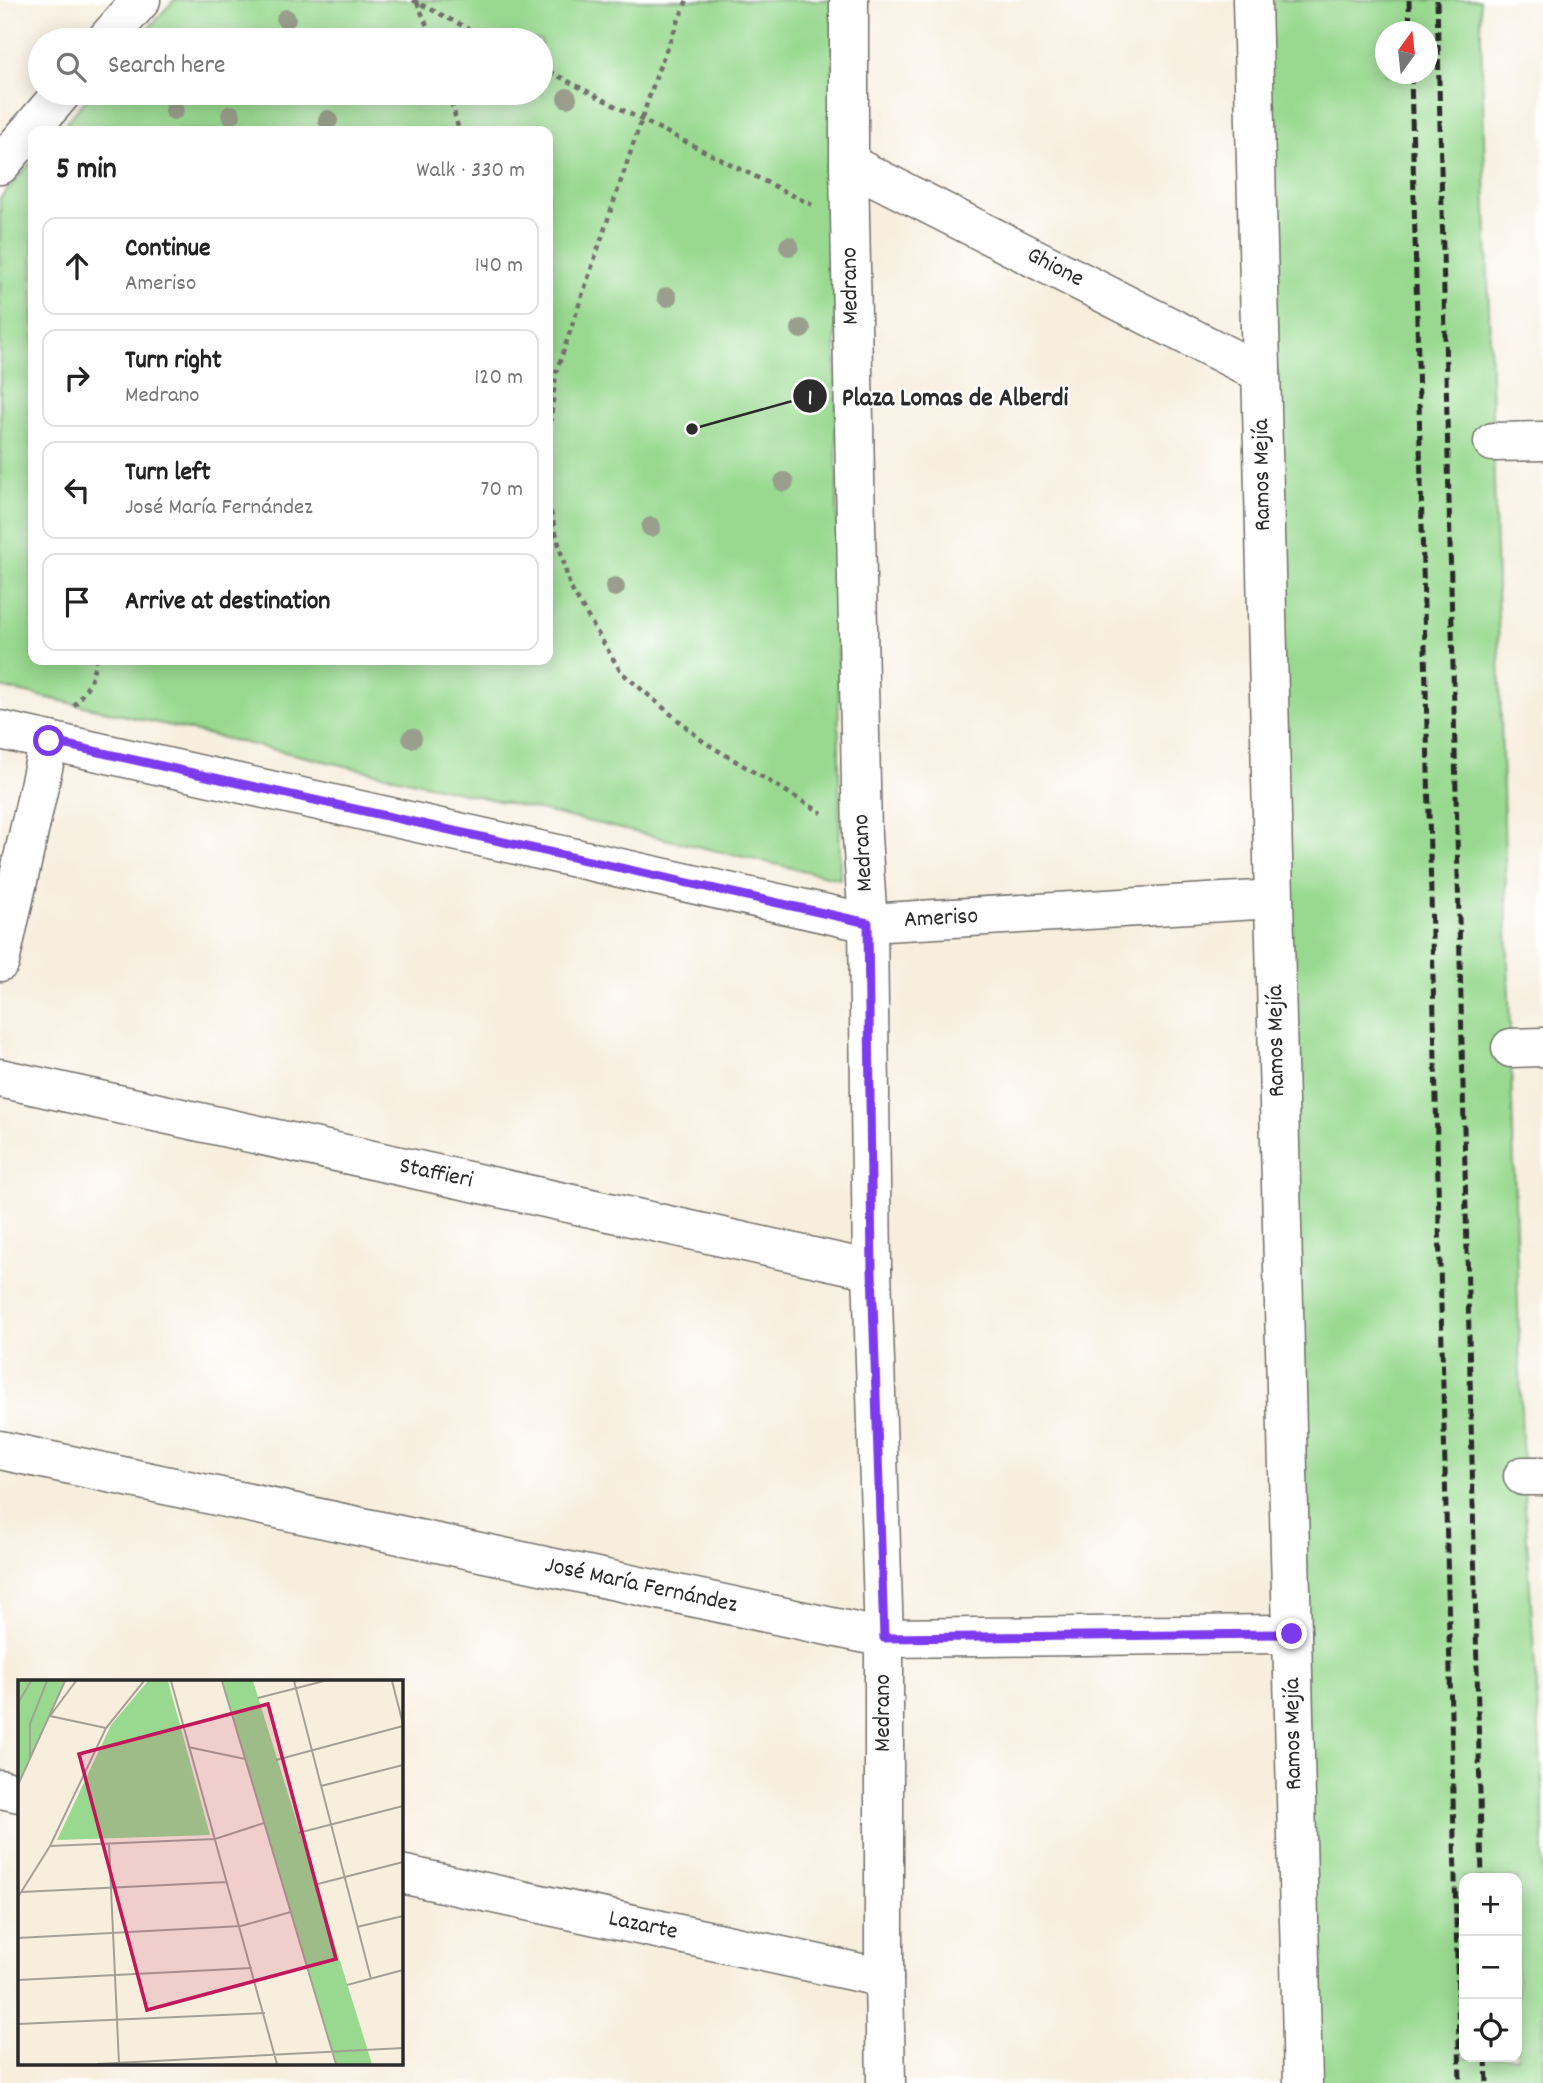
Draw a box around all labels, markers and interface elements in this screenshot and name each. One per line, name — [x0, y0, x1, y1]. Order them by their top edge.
north arrow — [1375, 21, 1438, 84]
search box — [28, 28, 553, 105]
icon: search — [52, 48, 90, 86]
text: Search here — [108, 48, 226, 85]
text: 5 min — [56, 150, 117, 193]
text: Walk · 330 m — [416, 155, 525, 188]
text: Continue — [125, 231, 210, 268]
street label: Ghione — [1021, 239, 1089, 297]
icon: ahead — [58, 247, 96, 285]
street label: Medrano — [833, 247, 869, 325]
text: 140 m — [475, 250, 523, 283]
text: Ameriso — [125, 268, 196, 301]
text: Turn right — [125, 343, 222, 380]
icon: right — [58, 359, 96, 397]
text: 120 m — [474, 362, 523, 395]
callout: Plaza Lomas de Alberdi — [793, 373, 1082, 420]
text: Medrano — [125, 380, 200, 413]
text: Plaza Lomas de Alberdi — [842, 381, 1069, 418]
text: 1 — [808, 385, 812, 415]
street label: Ramos Mejía — [1245, 418, 1281, 531]
text: Turn left — [125, 455, 211, 492]
icon: left — [58, 471, 96, 509]
text: 70 m — [481, 474, 523, 507]
text: José María Fernández — [125, 492, 313, 525]
icon: arrive — [58, 583, 96, 621]
text: Arrive at destination — [125, 584, 330, 621]
route start — [33, 725, 64, 756]
street label: Medrano — [845, 813, 883, 893]
street label: Ameriso — [903, 900, 979, 938]
street label: Ramos Mejía — [1259, 984, 1295, 1097]
street label: Staffieri — [396, 1150, 476, 1198]
street label: José María Fernández — [542, 1549, 740, 1623]
route end — [1276, 1618, 1307, 1649]
street label: Medrano — [867, 1674, 901, 1752]
street label: Ramos Mejía — [1276, 1677, 1312, 1790]
inset map — [18, 1680, 402, 2066]
map controls — [1459, 1873, 1522, 2062]
button: + — [1459, 1873, 1522, 1936]
street label: Lazarte — [605, 1902, 681, 1950]
button: − — [1459, 1936, 1522, 1999]
button: locate — [1459, 1999, 1522, 2062]

